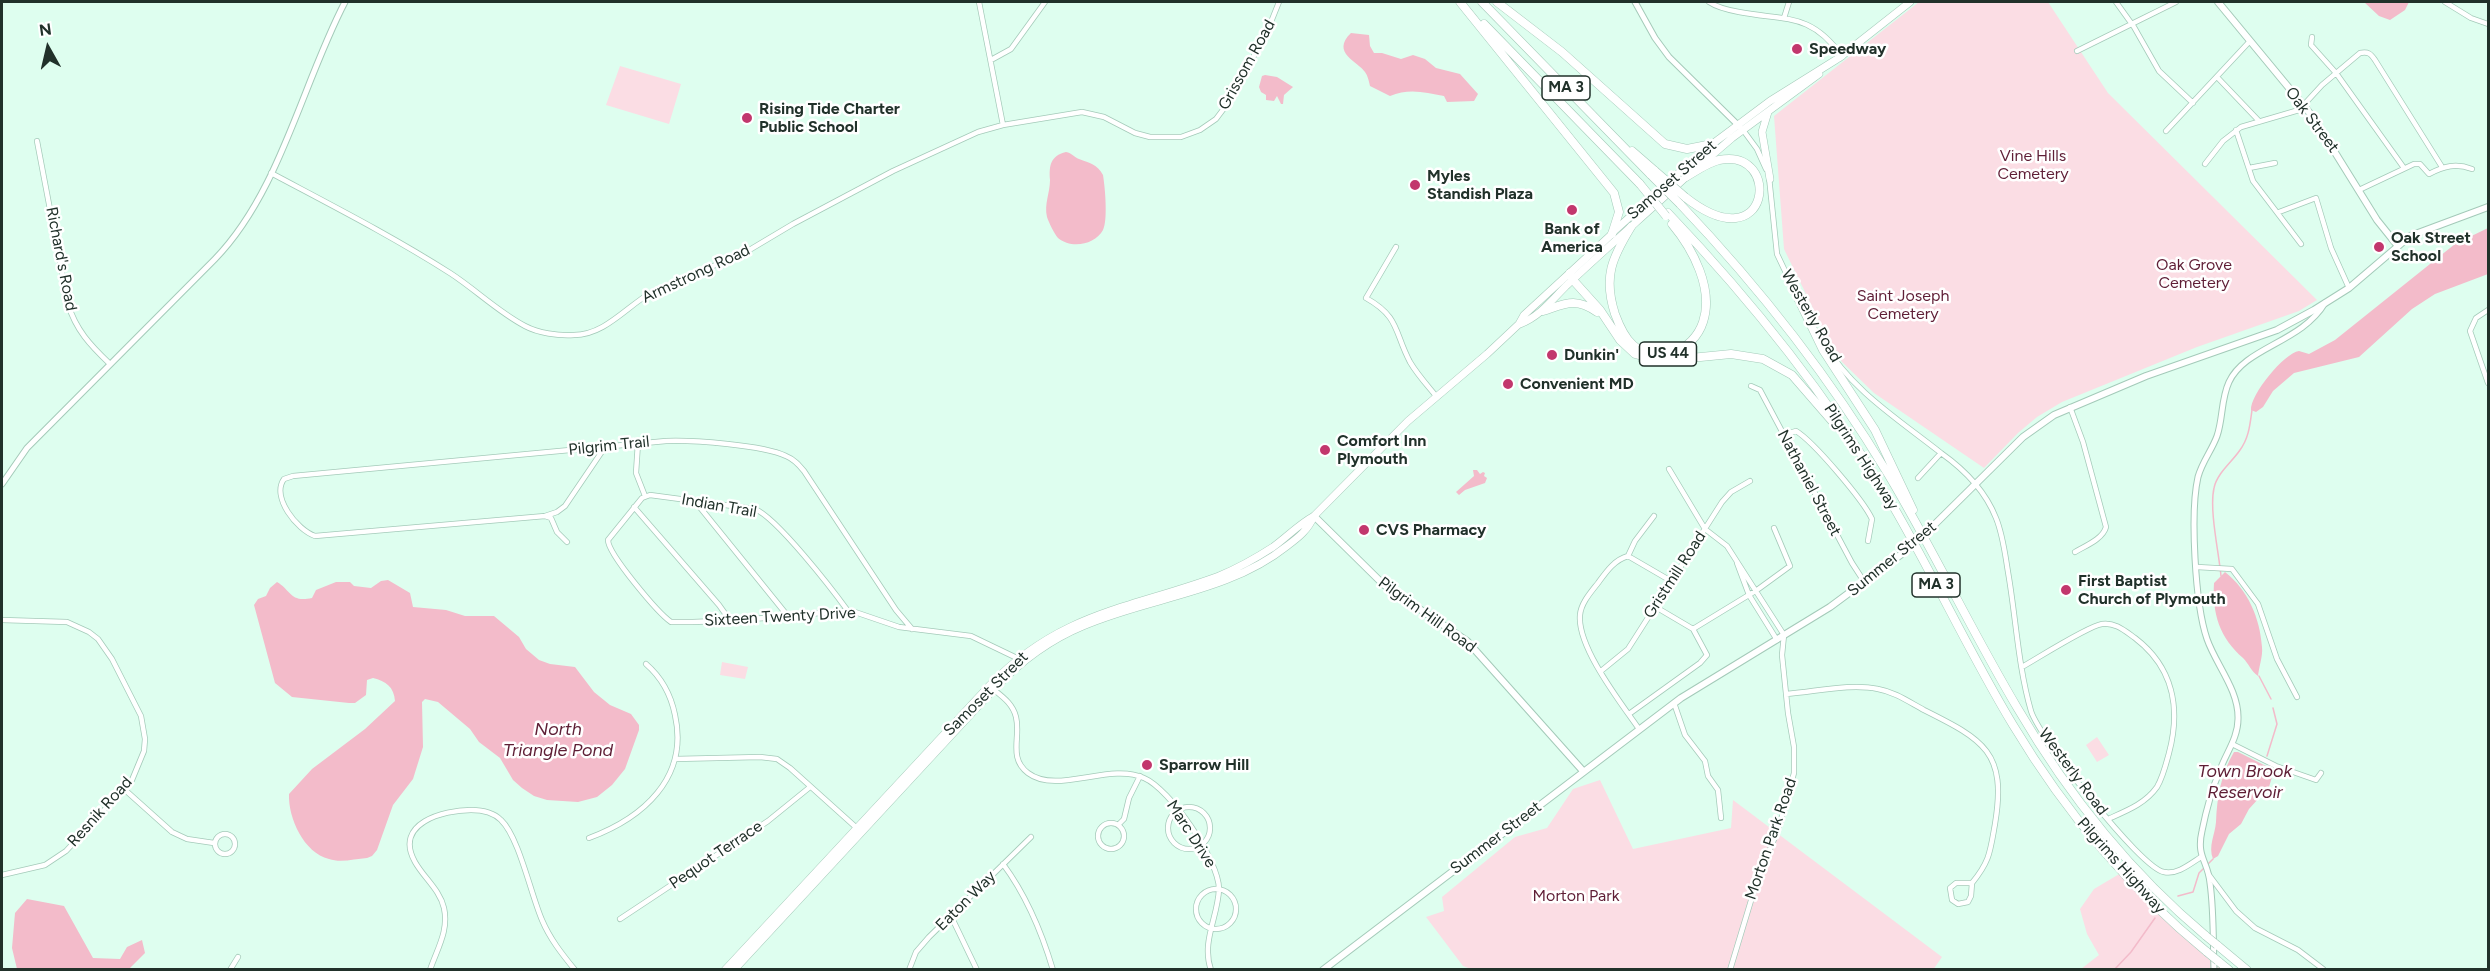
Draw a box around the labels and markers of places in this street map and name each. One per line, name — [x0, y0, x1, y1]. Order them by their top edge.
place label: Speedway — [1809, 39, 1886, 59]
marker: Speedway — [1790, 42, 1804, 56]
place label: Rising Tide Charter Public School — [759, 99, 900, 137]
marker: Rising Tide Charter Public School — [740, 111, 754, 125]
place label: Myles Standish Plaza — [1427, 166, 1533, 204]
marker: Myles Standish Plaza — [1408, 178, 1422, 192]
marker: Bank of America — [1565, 203, 1579, 217]
place label: Bank of America — [1541, 219, 1603, 257]
place label: Oak Street School — [2391, 228, 2471, 266]
marker: Oak Street School — [2372, 240, 2386, 254]
place label: Dunkin' — [1564, 345, 1619, 365]
marker: Dunkin' — [1545, 348, 1559, 362]
place label: Convenient MD — [1520, 374, 1634, 394]
marker: Convenient MD — [1501, 377, 1515, 391]
place label: Comfort Inn Plymouth — [1337, 431, 1426, 469]
marker: Comfort Inn Plymouth — [1318, 443, 1332, 457]
place label: CVS Pharmacy — [1376, 520, 1486, 540]
marker: CVS Pharmacy — [1357, 523, 1371, 537]
place label: First Baptist Church of Plymouth — [2078, 571, 2226, 609]
marker: First Baptist Church of Plymouth — [2059, 583, 2073, 597]
place label: Sparrow Hill — [1159, 755, 1249, 775]
marker: Sparrow Hill — [1140, 758, 1154, 772]

